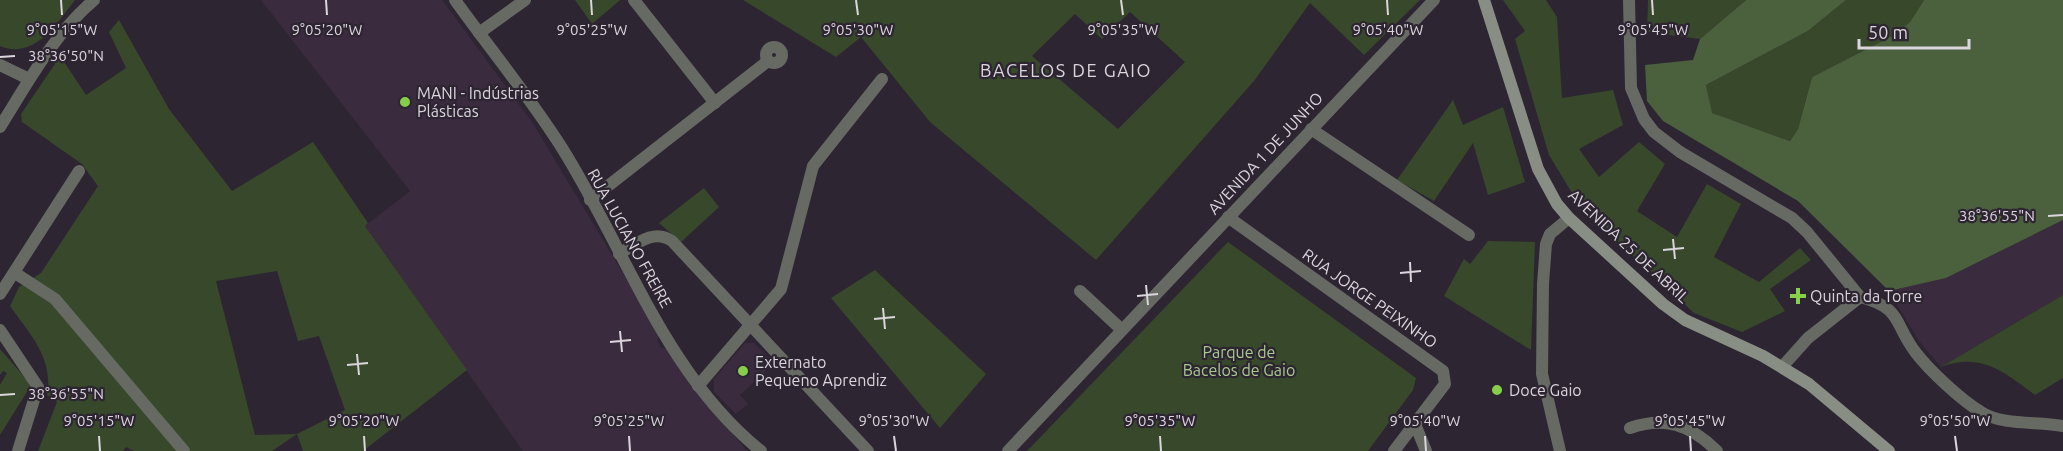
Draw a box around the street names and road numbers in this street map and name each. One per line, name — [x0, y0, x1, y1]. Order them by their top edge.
street label: AVENIDA 1 DE JUNHO — [1204, 88, 1326, 218]
street label: RUA LUCIANO FREIRE — [584, 165, 676, 311]
street label: AVENIDA 25 DE ABRIL — [1565, 186, 1693, 306]
street label: RUA JORGE PEIXINHO — [1299, 245, 1441, 351]

